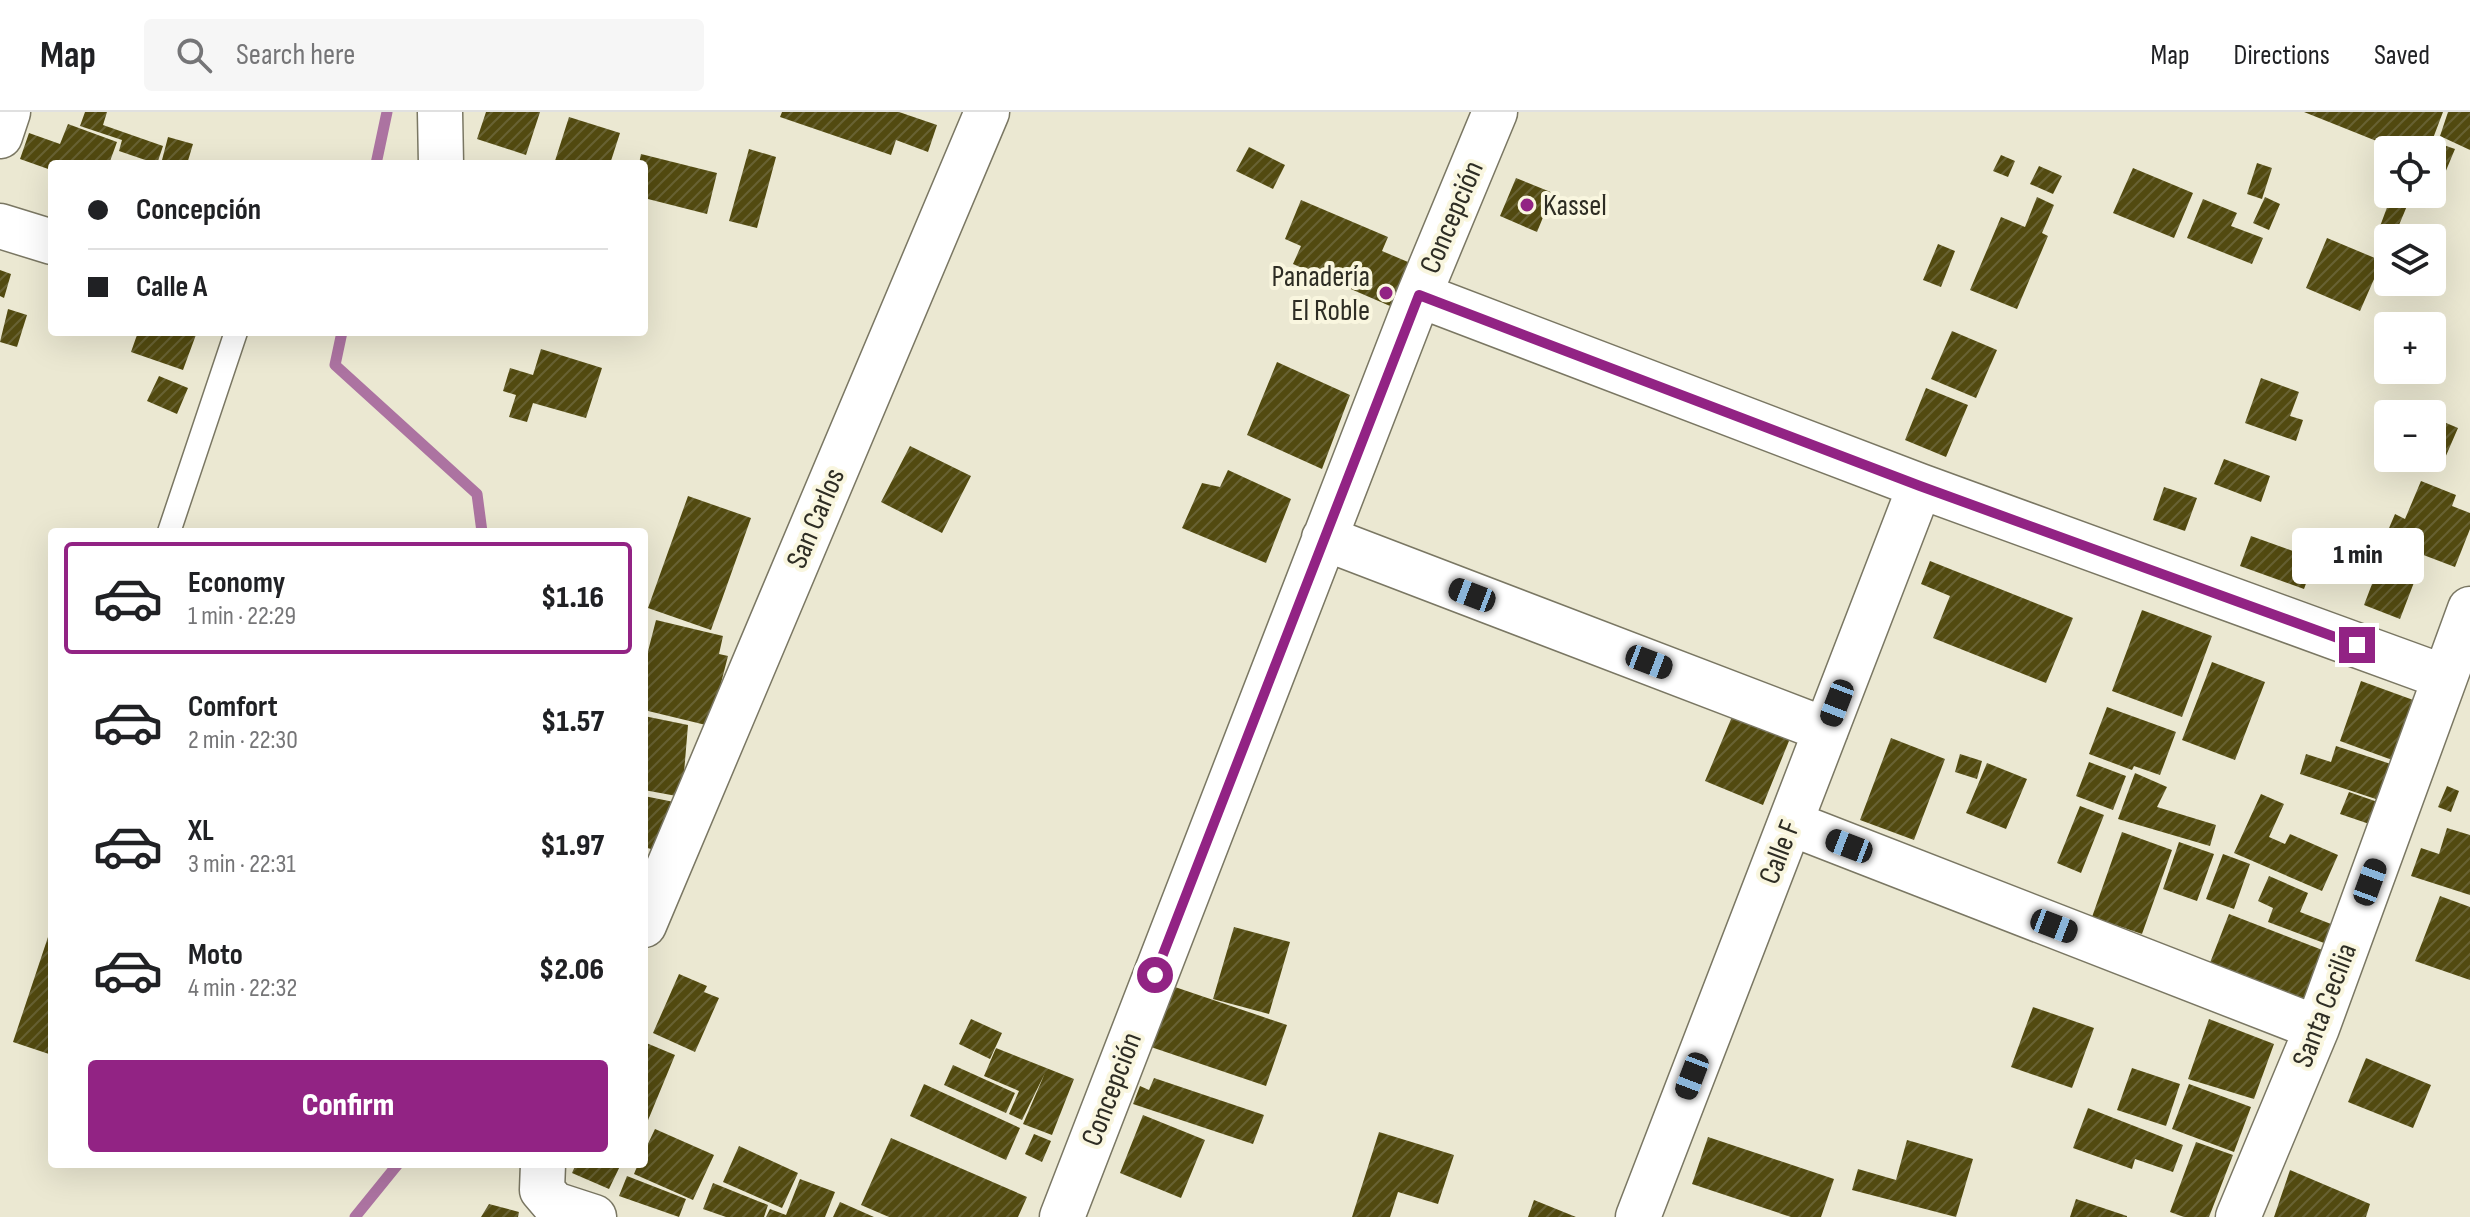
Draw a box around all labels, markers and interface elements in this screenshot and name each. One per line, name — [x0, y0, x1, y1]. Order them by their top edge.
search box — [144, 19, 704, 91]
text: Map — [40, 33, 96, 78]
icon: search — [172, 33, 216, 77]
text: Search here — [236, 37, 355, 73]
text: Map — [2151, 39, 2190, 72]
text: Directions — [2234, 39, 2330, 72]
text: Saved — [2374, 39, 2430, 72]
map controls — [2374, 136, 2446, 472]
button: locate — [2374, 136, 2446, 208]
street label: Concepción — [1412, 156, 1492, 279]
place label: Kassel — [1543, 188, 1607, 224]
text: Concepción — [136, 192, 261, 228]
marker: Kassel — [1518, 196, 1536, 214]
button: layers — [2374, 224, 2446, 296]
place label: Panadería El Roble — [1271, 259, 1370, 329]
text: Calle A — [136, 269, 207, 305]
marker: Panadería El Roble — [1377, 284, 1395, 302]
button: + — [2374, 312, 2446, 384]
button: − — [2374, 400, 2446, 472]
street label: San Carlos — [779, 463, 853, 574]
callout: 1 min — [2291, 529, 2423, 585]
text: 1 min — [2333, 540, 2383, 571]
icon: car — [92, 562, 164, 634]
text: Economy — [188, 565, 285, 601]
car — [1445, 575, 1499, 615]
text: $1.16 — [541, 580, 604, 616]
text: 1 min · 22:29 — [188, 601, 296, 632]
route end — [2339, 627, 2375, 663]
car — [1622, 642, 1676, 682]
car — [1817, 676, 1857, 730]
icon: car — [92, 686, 164, 758]
text: Comfort — [188, 689, 278, 725]
text: $1.57 — [541, 704, 604, 740]
text: 2 min · 22:30 — [188, 725, 298, 756]
icon: car — [92, 810, 164, 882]
text: XL — [188, 813, 214, 849]
street label: Calle F — [1751, 815, 1808, 889]
car — [1822, 826, 1876, 866]
text: $1.97 — [540, 828, 604, 864]
text: 3 min · 22:31 — [188, 849, 295, 880]
car — [2351, 855, 2389, 909]
car — [2027, 906, 2081, 946]
icon: car — [92, 934, 164, 1006]
text: Moto — [188, 937, 243, 973]
street label: Santa Cecilia — [2285, 938, 2365, 1073]
text: $2.06 — [539, 952, 604, 988]
route start — [1137, 957, 1173, 993]
text: 4 min · 22:32 — [188, 973, 297, 1004]
street label: Concepción — [1074, 1027, 1150, 1151]
car — [1672, 1049, 1712, 1103]
button: Confirm — [88, 1060, 608, 1152]

